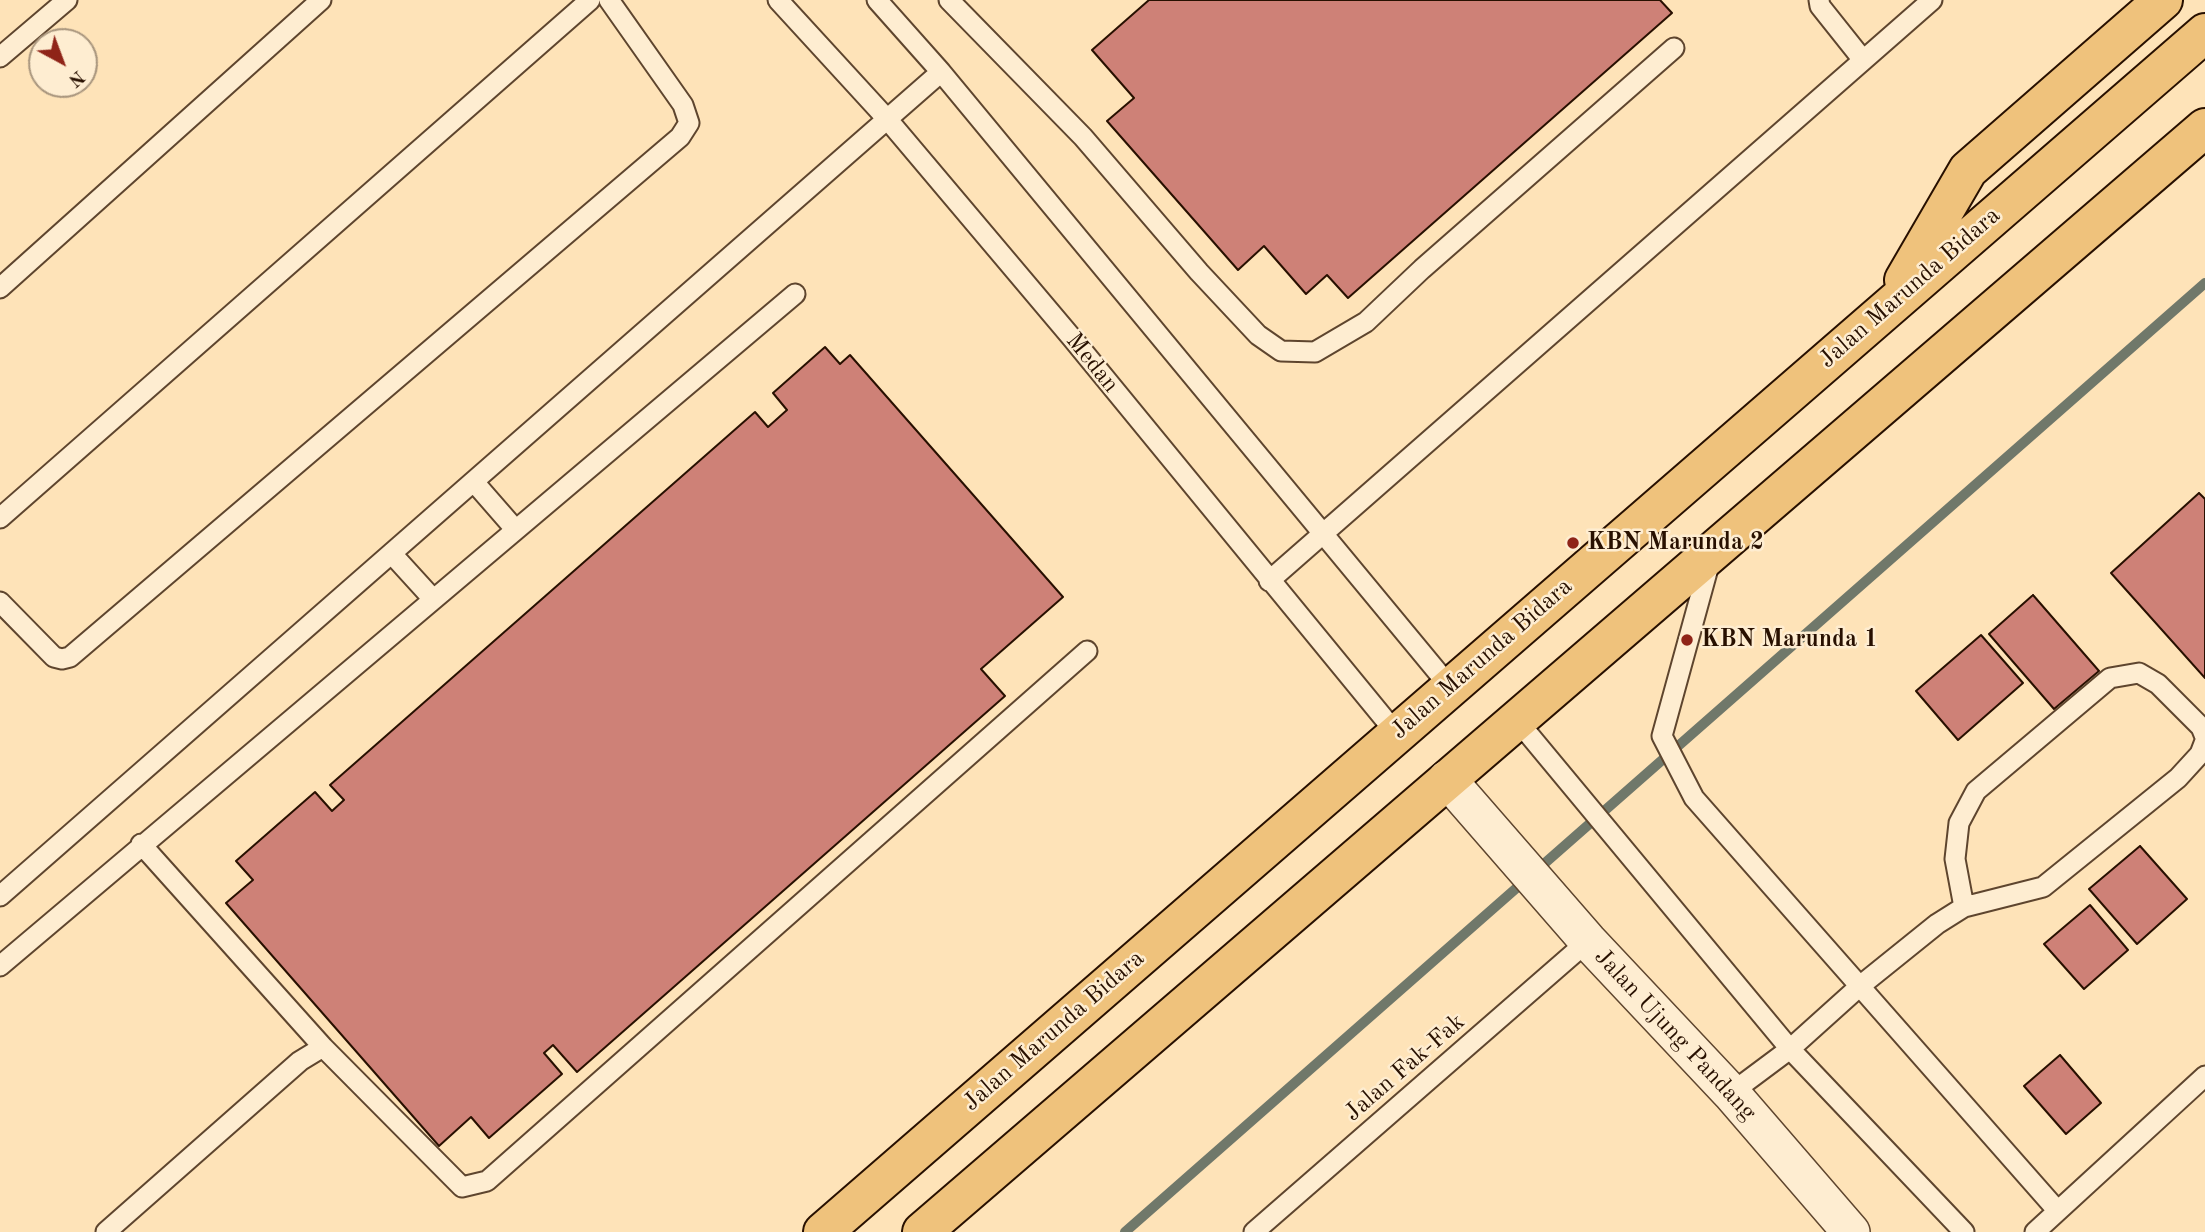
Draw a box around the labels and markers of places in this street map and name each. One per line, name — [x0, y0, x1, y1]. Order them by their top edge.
place label: KBN Marunda 2 — [1587, 529, 1764, 557]
marker: KBN Marunda 2 — [1565, 535, 1581, 551]
place label: KBN Marunda 1 — [1701, 626, 1878, 654]
marker: KBN Marunda 1 — [1679, 632, 1695, 648]

